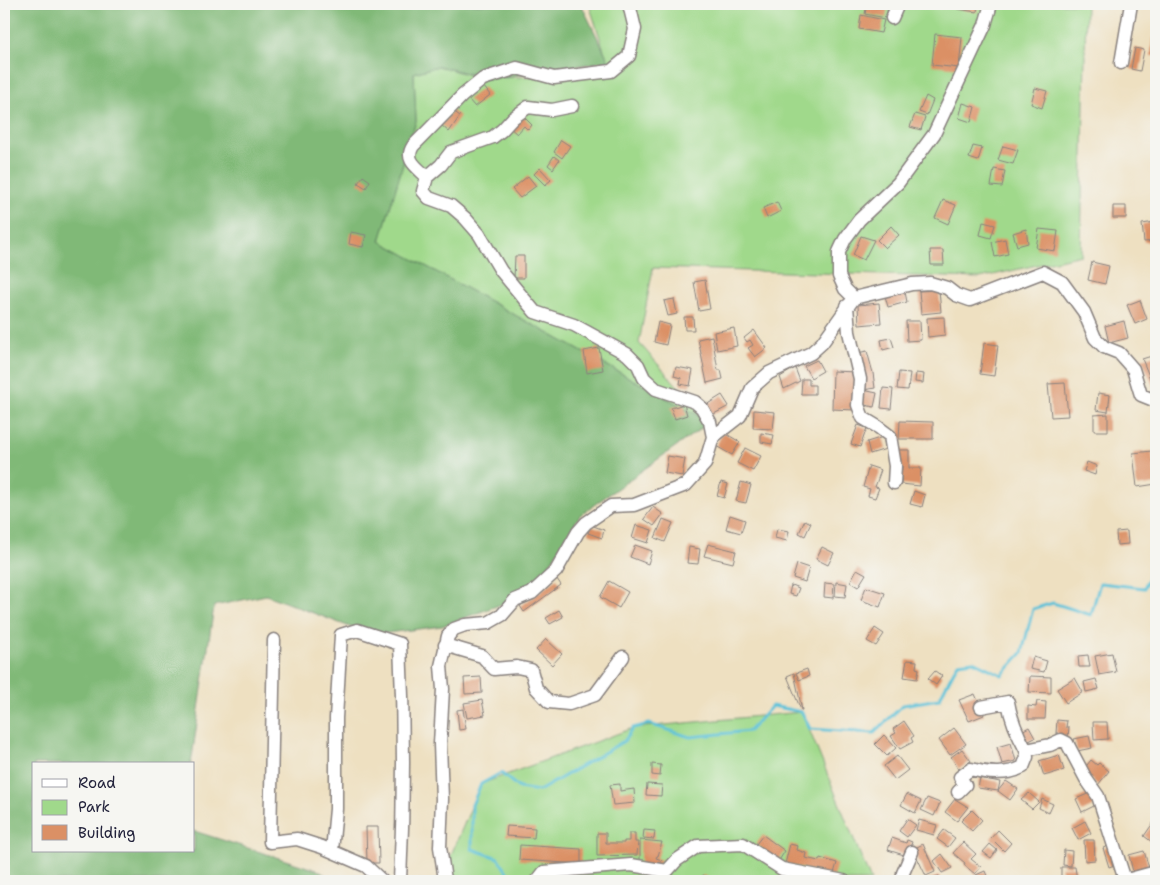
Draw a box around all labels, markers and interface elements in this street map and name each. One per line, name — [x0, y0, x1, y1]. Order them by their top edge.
legend — [32, 762, 195, 852]
text: Road — [78, 773, 116, 793]
text: Park — [78, 797, 110, 817]
text: Building — [78, 823, 135, 843]

